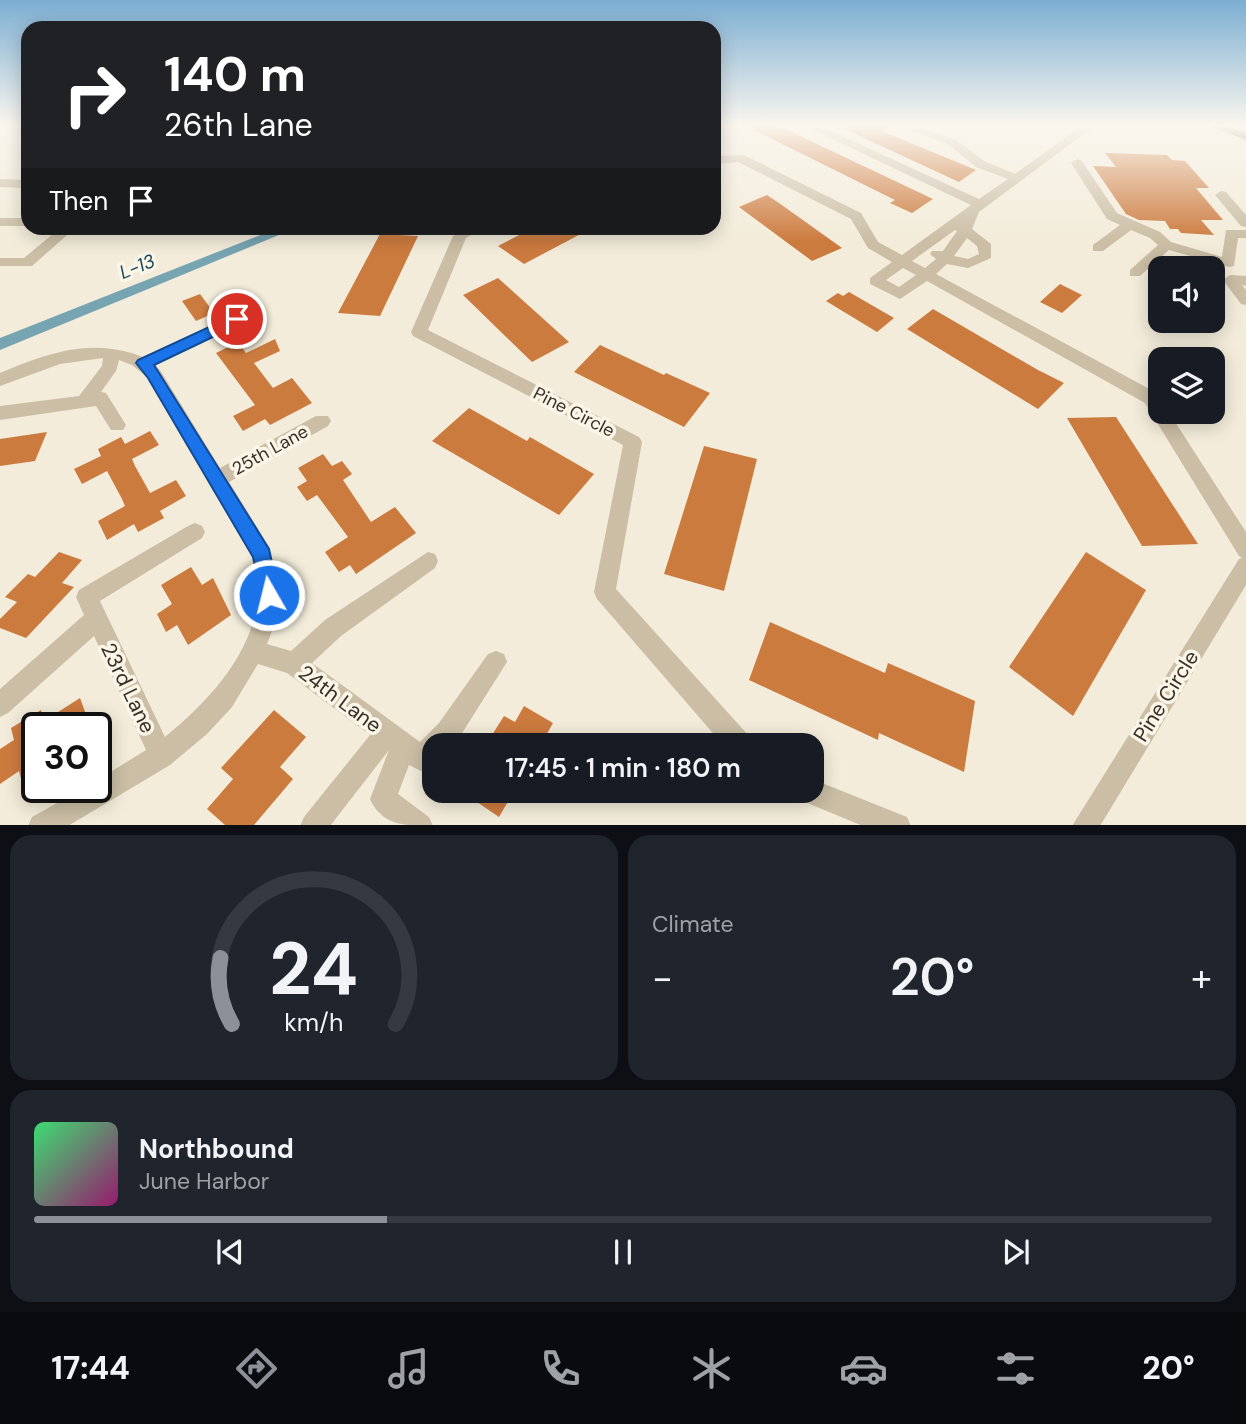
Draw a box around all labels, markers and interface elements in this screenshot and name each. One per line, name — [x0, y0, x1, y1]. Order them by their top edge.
text: 140 m — [164, 42, 306, 106]
icon: right — [49, 49, 140, 140]
text: 26th Lane — [164, 104, 313, 146]
icon: arrive — [122, 182, 160, 220]
text: Then — [49, 184, 108, 218]
water label: L-13 — [116, 248, 159, 285]
map controls — [1148, 256, 1225, 424]
button: sound — [1148, 256, 1225, 333]
pin — [207, 289, 267, 349]
icon: arrive — [218, 300, 256, 338]
button: layers — [1148, 347, 1225, 424]
street label: Pine Circle — [529, 381, 619, 443]
street label: 25th Lane — [228, 419, 312, 481]
position arrow — [232, 558, 306, 632]
street label: 23rd Lane — [94, 638, 162, 738]
street label: Pine Circle — [1127, 645, 1205, 747]
street label: 24th Lane — [293, 659, 387, 739]
speed limit sign: 30 — [21, 712, 112, 803]
text: 17:45 · 1 min · 180 m — [505, 751, 741, 785]
text: Climate — [652, 909, 734, 939]
text: 24 — [270, 922, 358, 1017]
text: 20° — [890, 943, 974, 1011]
text: − — [652, 953, 673, 1003]
text: + — [1191, 953, 1212, 1003]
text: km/h — [284, 1005, 344, 1038]
text: Northbound — [139, 1132, 294, 1166]
text: June Harbor — [139, 1166, 269, 1196]
icon: previous — [211, 1233, 249, 1271]
icon: pause — [604, 1233, 642, 1271]
icon: next — [997, 1233, 1035, 1271]
icon: directions — [232, 1344, 281, 1393]
icon: music — [384, 1344, 433, 1393]
icon: phone — [536, 1344, 585, 1393]
icon: climate — [687, 1344, 736, 1393]
icon: car — [839, 1344, 888, 1393]
icon: filters — [991, 1344, 1040, 1393]
text: 17:44 — [51, 1347, 130, 1389]
text: 20° — [1142, 1347, 1195, 1389]

